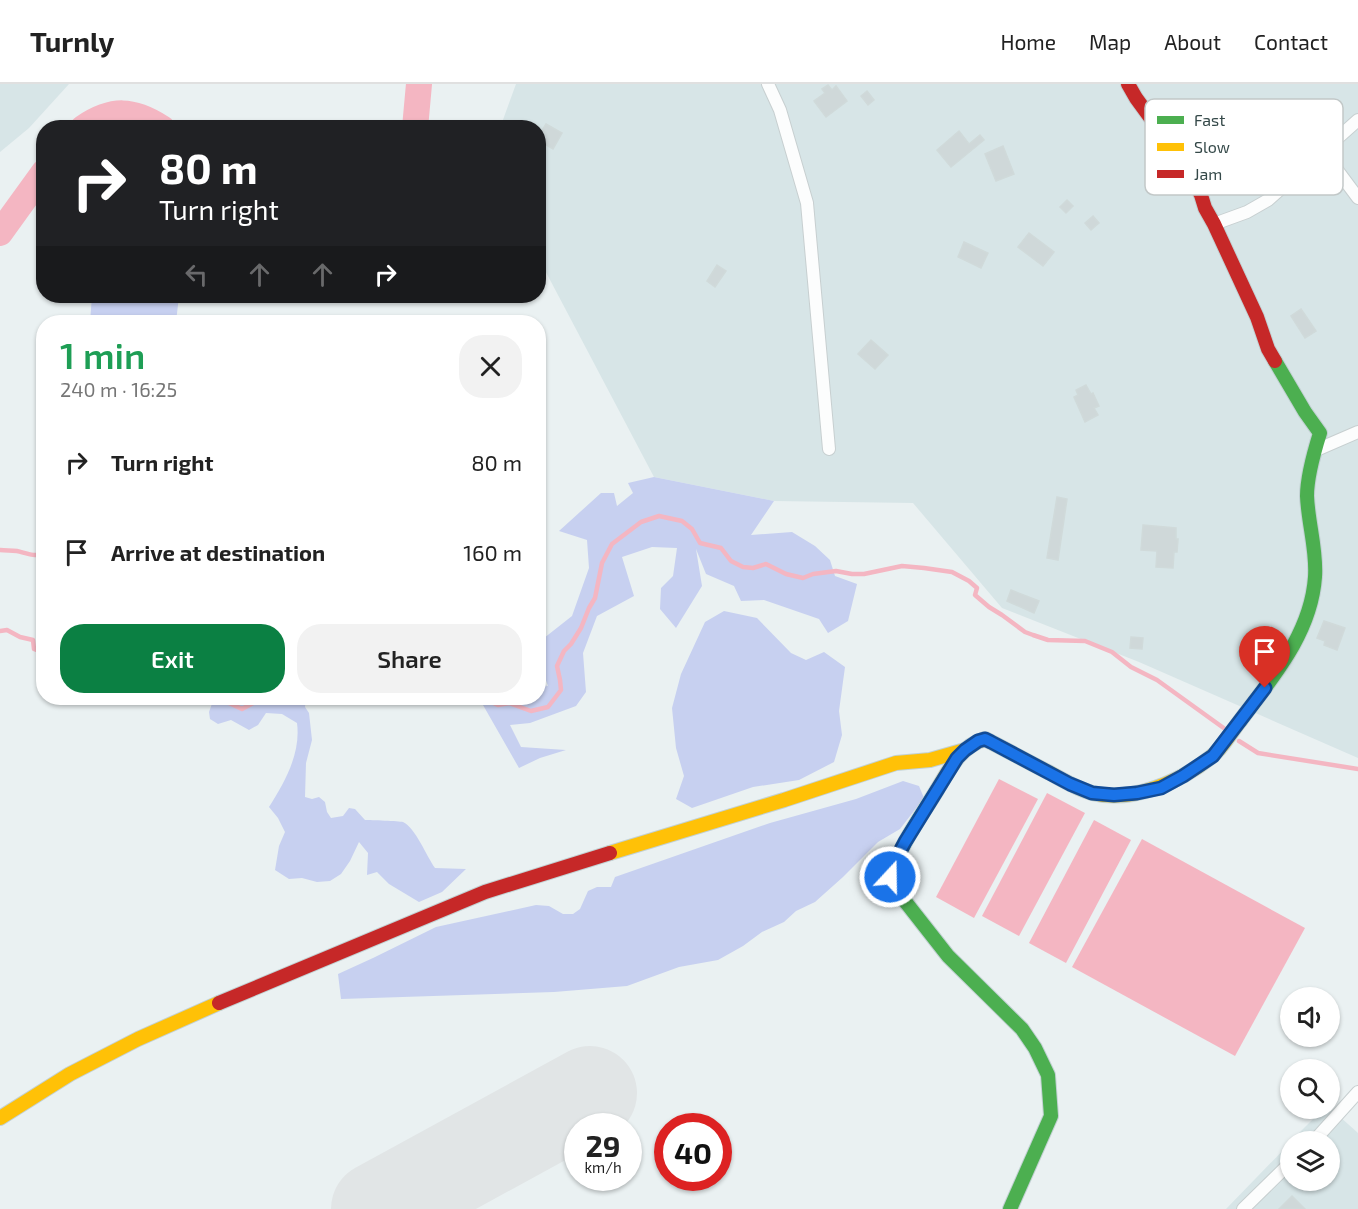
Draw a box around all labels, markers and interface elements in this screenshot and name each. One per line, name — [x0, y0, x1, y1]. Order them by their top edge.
text: Turnly — [30, 24, 114, 58]
text: Home — [1000, 29, 1056, 54]
text: Map — [1089, 29, 1131, 54]
text: About — [1164, 29, 1221, 54]
text: Contact — [1254, 29, 1328, 54]
legend — [1145, 99, 1343, 195]
text: Fast — [1194, 110, 1225, 129]
text: Slow — [1194, 137, 1230, 156]
text: 80 m — [159, 142, 258, 192]
icon: right — [60, 144, 138, 222]
text: Jam — [1194, 164, 1222, 183]
text: Turn right — [159, 193, 279, 225]
icon: left — [180, 258, 213, 291]
icon: ahead — [243, 258, 276, 291]
icon: ahead — [306, 258, 339, 291]
icon: right — [369, 258, 402, 291]
text: 1 min — [60, 333, 145, 376]
button: close — [459, 335, 522, 398]
text: 240 m · 16:25 — [60, 377, 177, 401]
icon: right — [60, 446, 93, 479]
text: Turn right — [111, 449, 213, 475]
text: 80 m — [471, 449, 522, 475]
icon: arrive — [60, 536, 93, 569]
text: Arrive at destination — [111, 539, 325, 565]
text: 160 m — [463, 539, 522, 565]
button: Exit — [60, 624, 285, 693]
button: Share — [297, 624, 522, 693]
pin — [1239, 626, 1290, 688]
icon: arrive — [1248, 635, 1281, 668]
position arrow — [858, 845, 922, 909]
map controls — [1280, 987, 1340, 1191]
button: sound — [1280, 987, 1340, 1047]
button: search — [1280, 1059, 1340, 1119]
speed limit sign: 40 — [654, 1113, 732, 1191]
text: 29 — [585, 1127, 621, 1163]
button: layers — [1280, 1131, 1340, 1191]
text: km/h — [584, 1158, 622, 1176]

